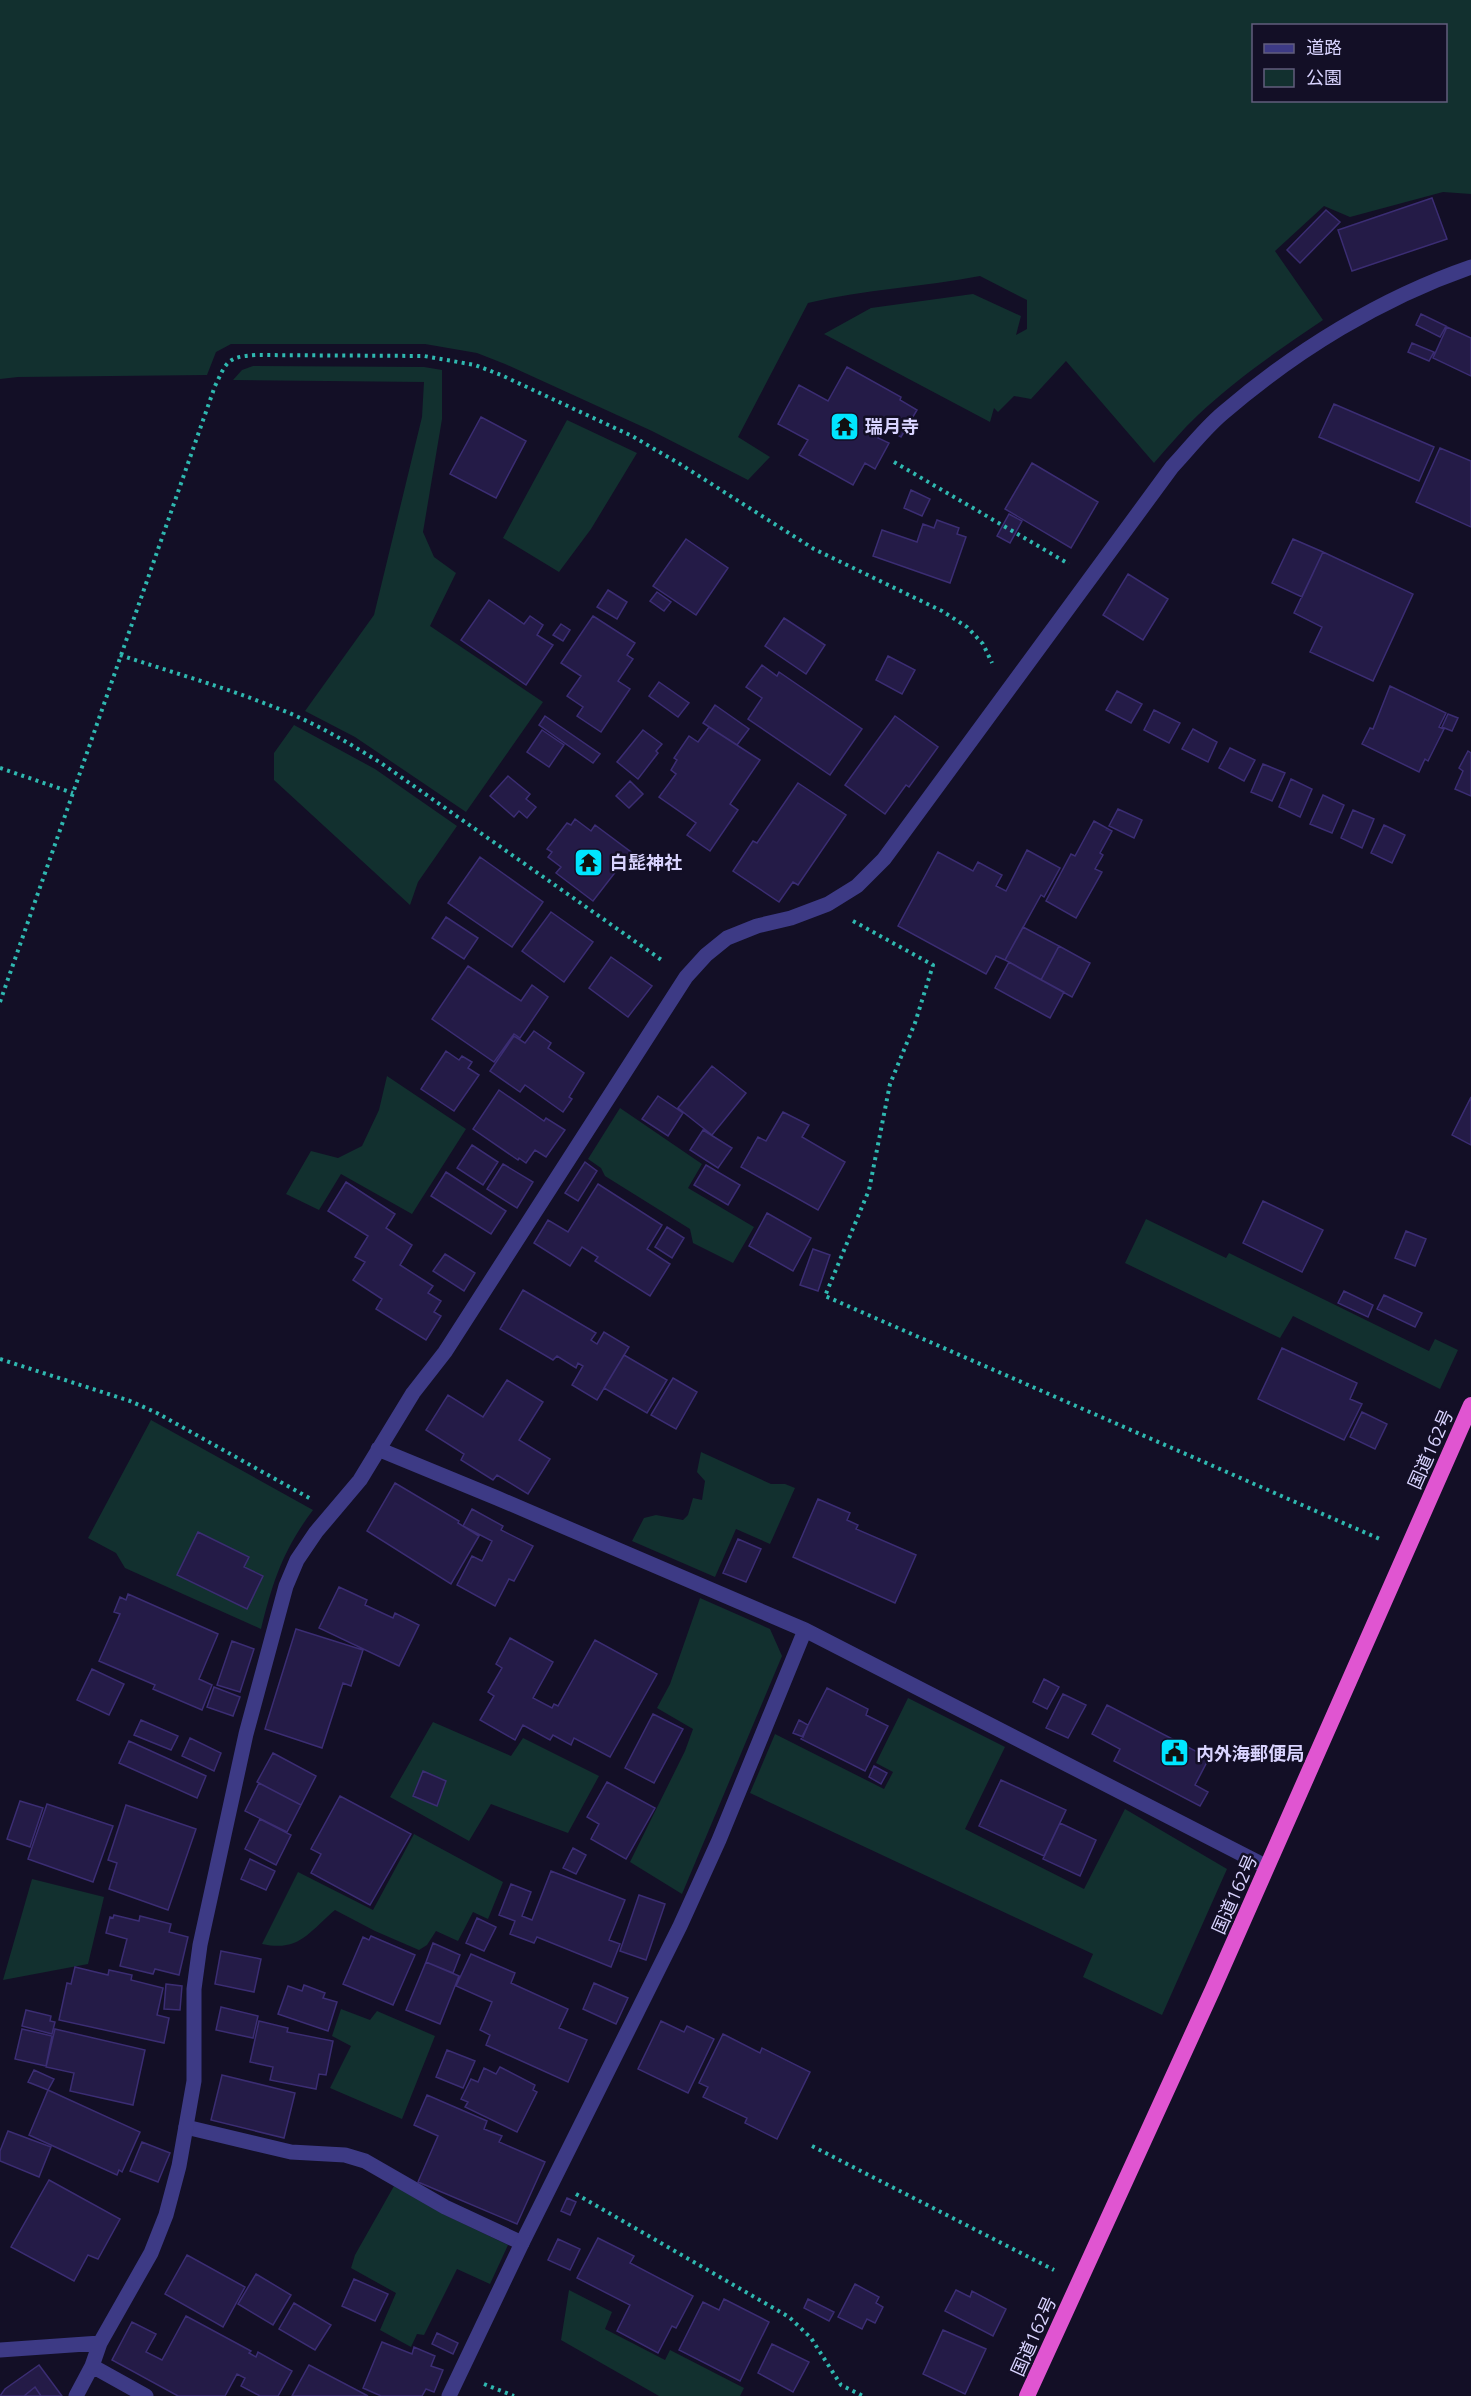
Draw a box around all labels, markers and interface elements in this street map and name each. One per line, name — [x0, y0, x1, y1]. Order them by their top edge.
legend — [1252, 24, 1447, 102]
text: 道路 — [1306, 35, 1342, 59]
text: 公園 — [1306, 65, 1342, 89]
temple icon: 瑞月寺 — [828, 410, 860, 442]
place label: 瑞月寺 — [865, 414, 919, 438]
temple icon: 白髭神社 — [573, 846, 605, 878]
place label: 白髭神社 — [610, 850, 682, 874]
street label: 国道162号 — [1402, 1405, 1458, 1493]
public building icon: 内外海郵便局 — [1159, 1737, 1191, 1769]
place label: 内外海郵便局 — [1196, 1741, 1304, 1765]
street label: 国道162号 — [1206, 1850, 1262, 1938]
street label: 国道162号 — [1005, 2292, 1061, 2380]

